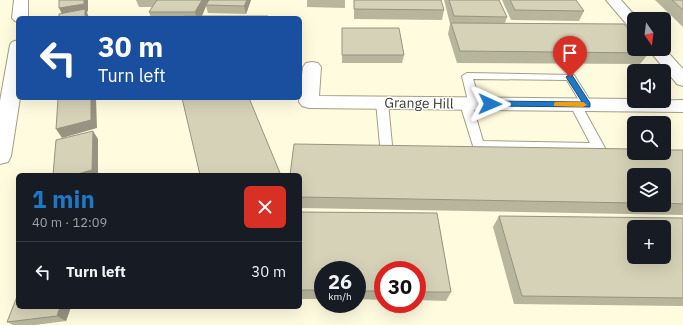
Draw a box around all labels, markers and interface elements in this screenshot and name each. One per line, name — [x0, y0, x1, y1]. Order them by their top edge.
north arrow — [627, 12, 671, 56]
map controls — [627, 12, 671, 264]
text: 30 m — [98, 28, 163, 65]
icon: left — [32, 32, 84, 84]
pin — [553, 36, 587, 77]
icon: arrive — [559, 42, 581, 64]
text: Turn left — [98, 64, 166, 87]
button: sound — [627, 64, 671, 108]
position arrow — [469, 83, 511, 125]
street label: Grange Hill — [384, 93, 454, 113]
button: search — [627, 116, 671, 160]
button: layers — [627, 168, 671, 212]
text: 1 min — [32, 183, 95, 215]
button: close — [244, 186, 286, 228]
text: 40 m · 12:09 — [32, 214, 107, 231]
button: + — [627, 220, 671, 264]
icon: left — [32, 261, 54, 283]
speed limit sign: 30 — [374, 261, 426, 313]
text: Turn left — [66, 262, 126, 281]
text: 30 m — [251, 262, 286, 281]
text: 26 — [328, 268, 352, 295]
text: km/h — [328, 290, 352, 303]

